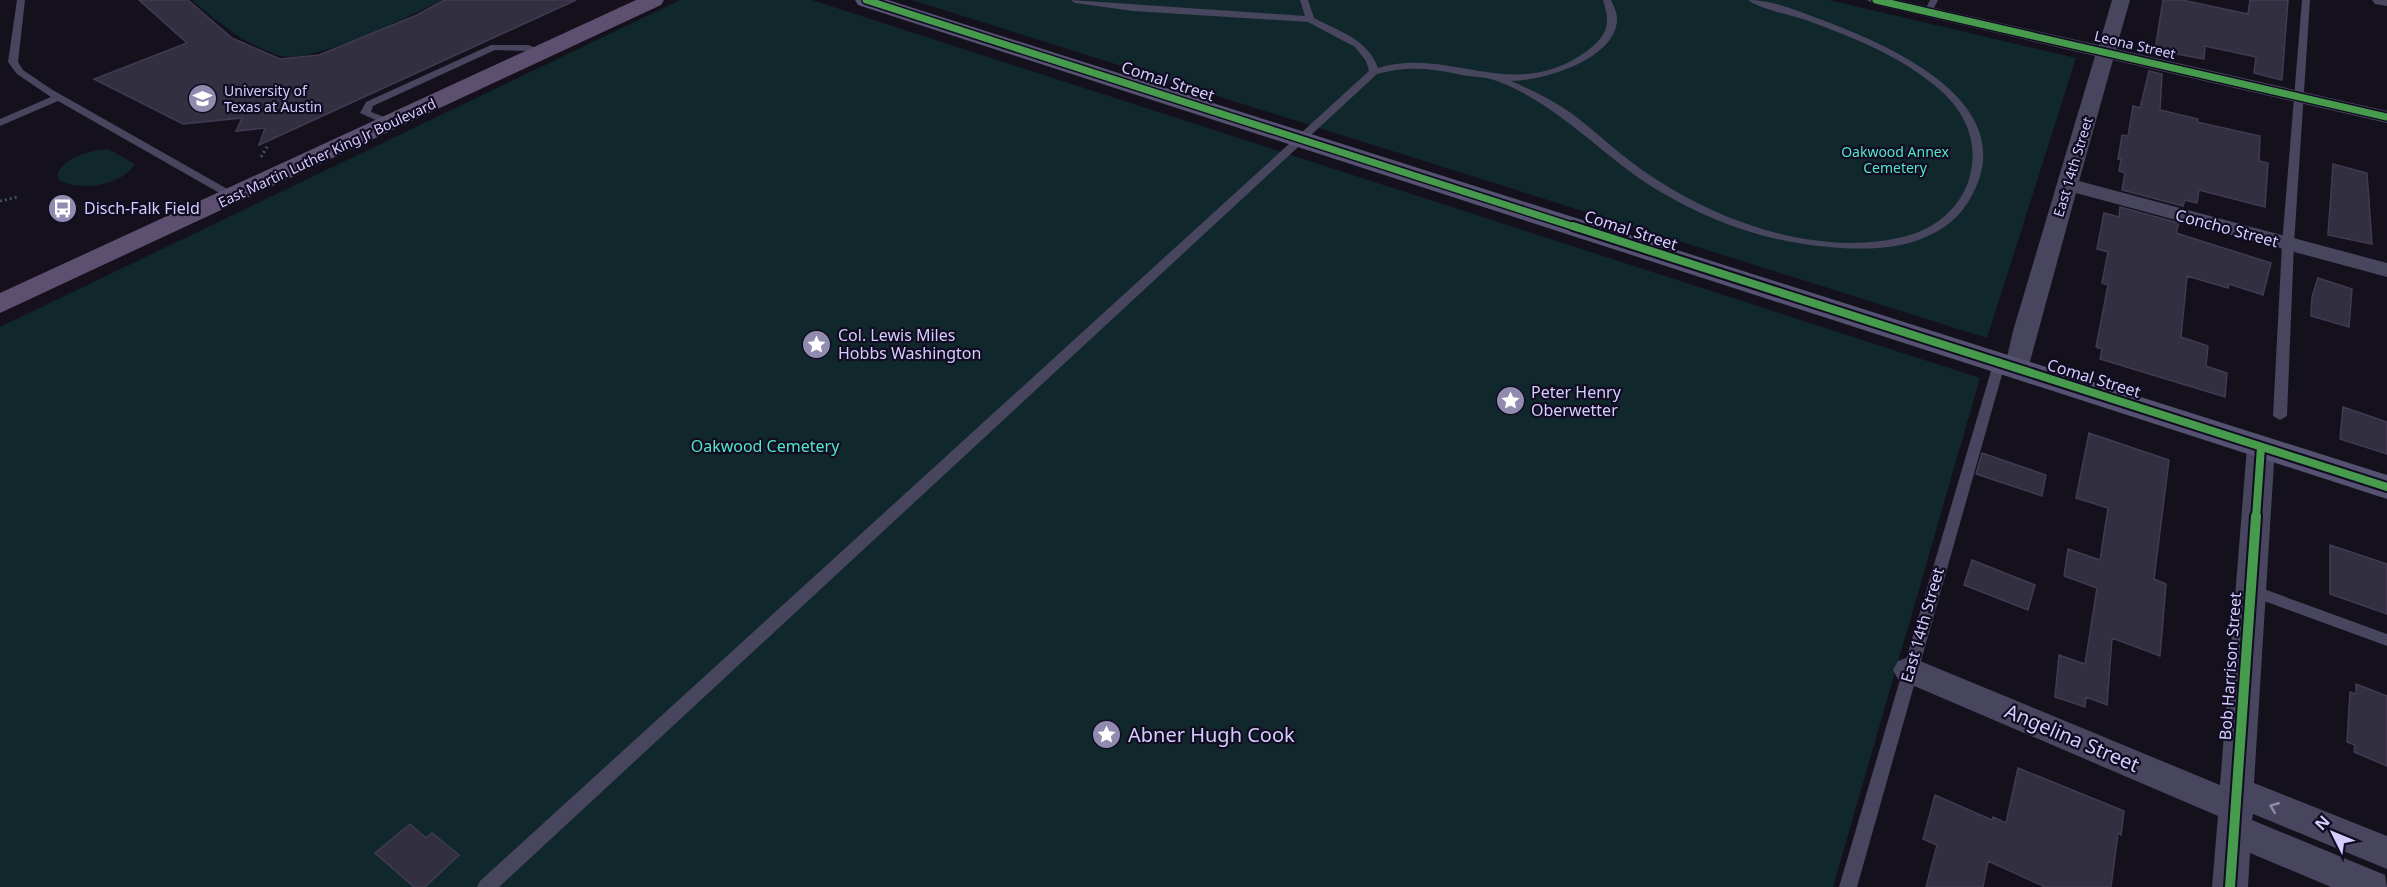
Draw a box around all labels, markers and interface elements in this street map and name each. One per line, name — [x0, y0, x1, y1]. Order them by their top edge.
street label: Leona Street — [2093, 26, 2178, 63]
street label: Comal Street — [1119, 56, 1218, 106]
place label: University of Texas at Austin — [224, 81, 322, 116]
school or university icon: University of Texas at Austin — [187, 83, 219, 115]
street label: East Martin Luther King Jr Boulevard — [215, 94, 439, 212]
street label: East 14th Street — [2048, 115, 2097, 219]
park label: Oakwood Annex Cemetery — [1841, 142, 1949, 177]
bus stop icon: Disch-Falk Field — [47, 192, 79, 224]
place label: Disch-Falk Field — [84, 197, 200, 219]
street label: Concho Street — [2173, 204, 2281, 252]
street label: Comal Street — [1582, 205, 1681, 255]
place label: Col. Lewis Miles Hobbs Washington — [838, 324, 981, 364]
place icon: Col. Lewis Miles Hobbs Washington — [801, 328, 833, 360]
street label: Comal Street — [2045, 353, 2144, 403]
place label: Peter Henry Oberwetter — [1531, 381, 1622, 421]
place icon: Peter Henry Oberwetter — [1494, 385, 1526, 417]
park label: Oakwood Cemetery — [691, 435, 840, 457]
street label: East 14th Street — [1895, 565, 1949, 685]
street label: Bob Harrison Street — [2214, 591, 2246, 741]
street label: Angelina Street — [2001, 697, 2144, 778]
place icon: Abner Hugh Cook — [1091, 719, 1123, 751]
place label: Abner Hugh Cook — [1128, 721, 1295, 748]
one-way arrow — [2270, 802, 2281, 814]
north arrow — [2303, 803, 2363, 863]
text: N — [2310, 811, 2335, 835]

